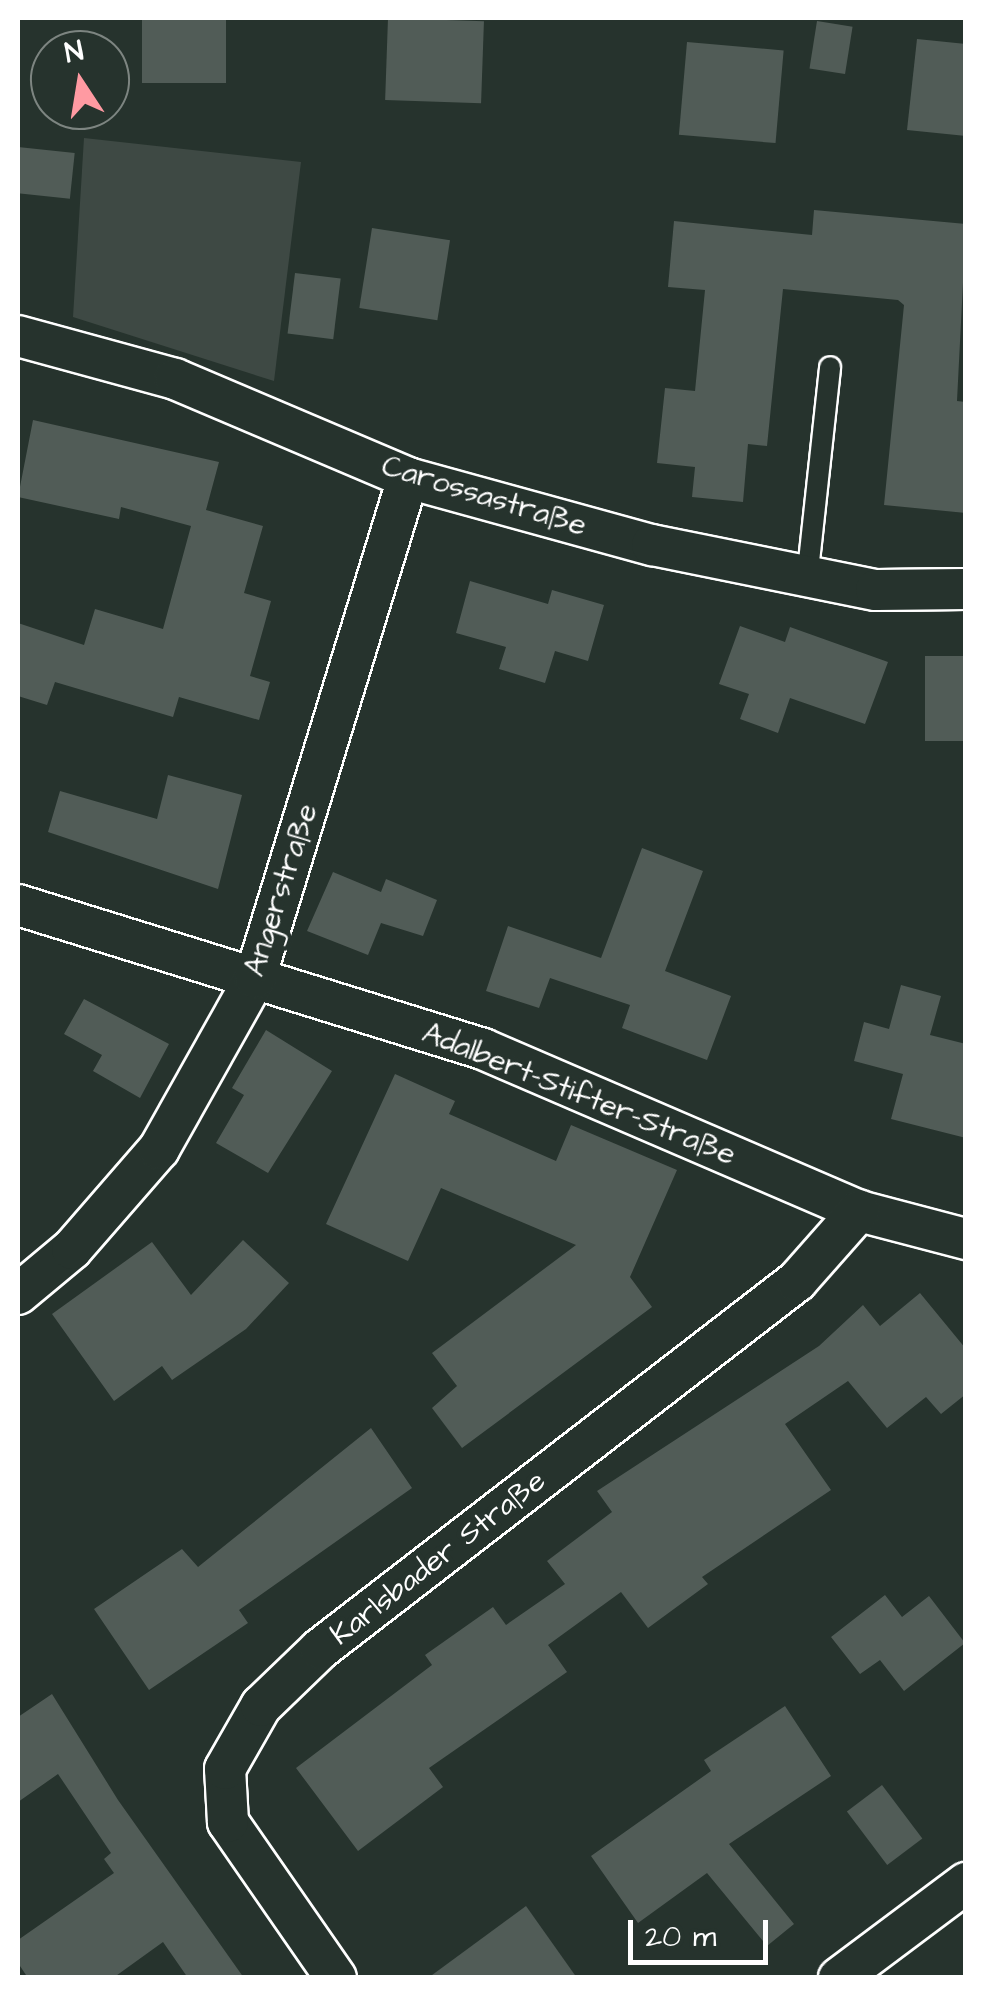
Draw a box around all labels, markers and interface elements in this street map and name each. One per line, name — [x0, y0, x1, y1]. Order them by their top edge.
north arrow — [30, 30, 130, 130]
text: N — [61, 31, 87, 73]
street label: Carossastraße — [377, 448, 591, 544]
street label: Angerstraße — [236, 799, 326, 981]
street label: Adalbert-Stifter-Straße — [417, 1015, 741, 1173]
street label: Karlsbader Straße — [323, 1463, 553, 1653]
scale bar — [633, 1900, 773, 1962]
text: 20 m — [645, 1916, 716, 1958]

